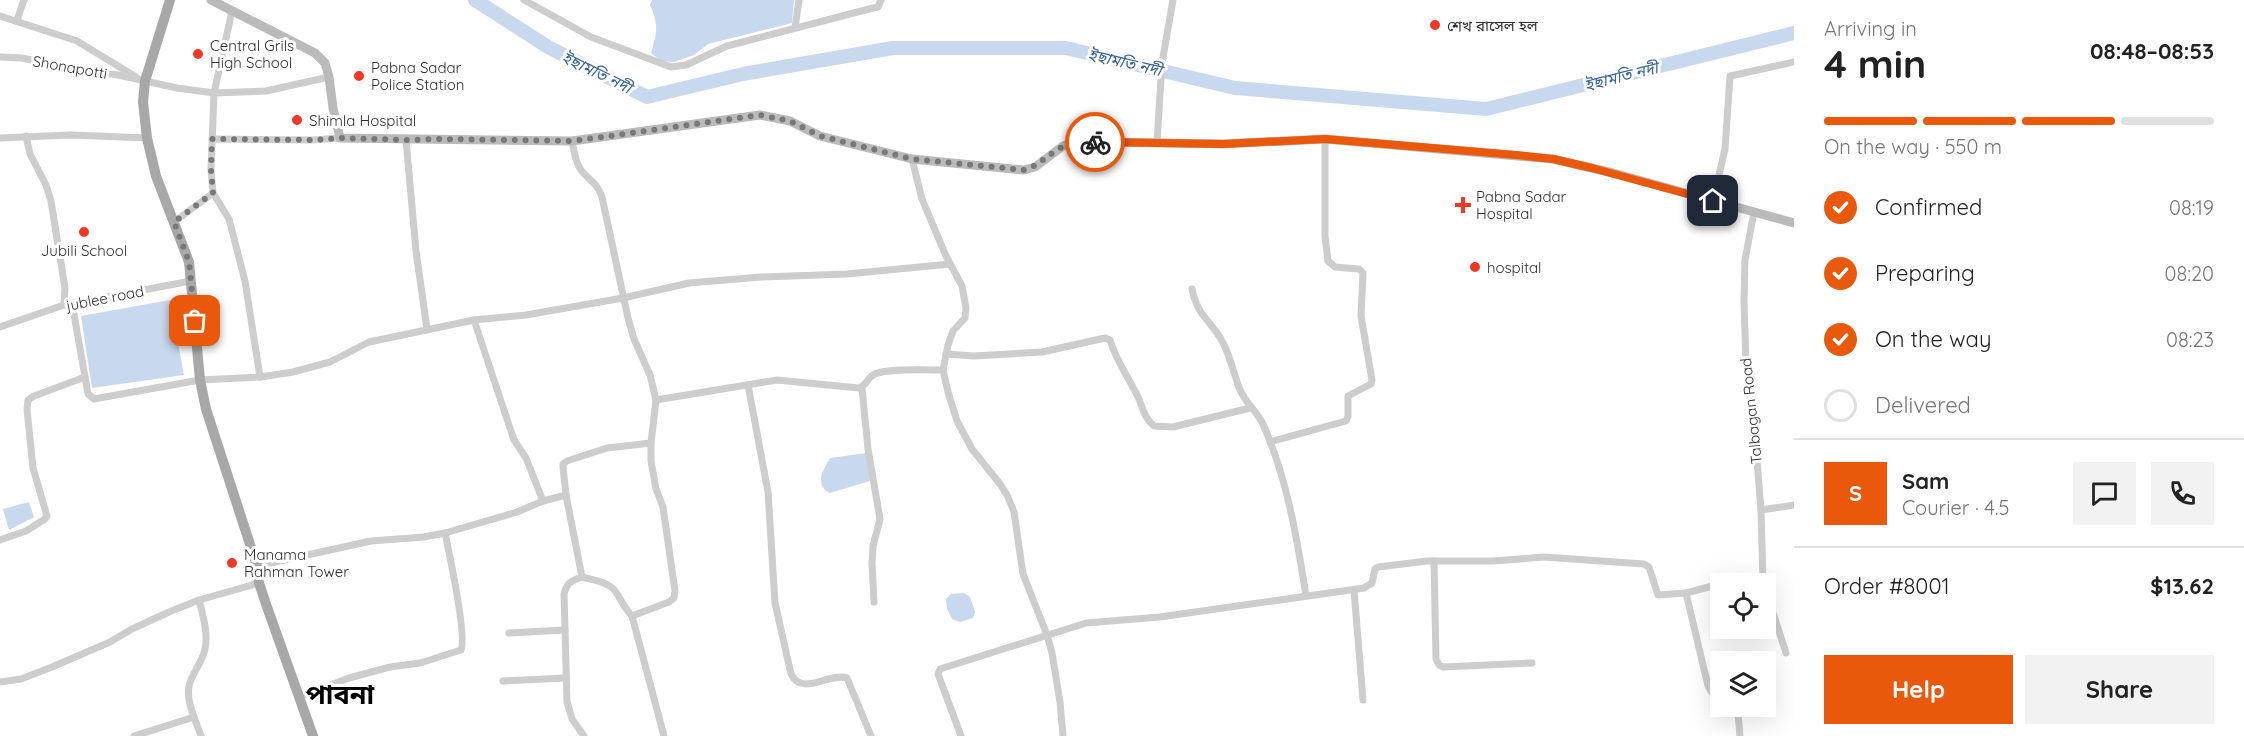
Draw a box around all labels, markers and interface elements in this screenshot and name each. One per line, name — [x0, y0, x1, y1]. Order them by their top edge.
place label: শেখ রাসেল হল — [1447, 16, 1539, 35]
text: Arriving in — [1824, 16, 1917, 41]
marker: শেখ রাসেল হল — [1428, 18, 1442, 32]
place label: Central Grils High School — [210, 36, 294, 72]
text: 08:48–08:53 — [2090, 37, 2214, 65]
text: 4 min — [1824, 39, 1926, 88]
water label: ইছামতি নদী — [1086, 44, 1166, 81]
marker: Central Grils High School — [191, 47, 205, 61]
water label: ইছামতি নদী — [559, 47, 638, 99]
street label: Shonapotti — [31, 51, 109, 83]
water label: ইছামতি নদী — [1582, 57, 1662, 95]
place label: Pabna Sadar Police Station — [371, 58, 464, 94]
marker: Pabna Sadar Police Station — [352, 69, 366, 83]
place label: Shimla Hospital — [309, 111, 416, 130]
courier — [1065, 112, 1125, 172]
marker: Shimla Hospital — [290, 113, 304, 127]
icon: bike — [1079, 126, 1112, 159]
text: On the way · 550 m — [1824, 134, 2002, 159]
pin — [1687, 175, 1738, 226]
icon: home — [1696, 184, 1729, 217]
place label: Pabna Sadar Hospital — [1476, 187, 1567, 223]
icon: check — [1824, 191, 1857, 224]
text: Confirmed — [1875, 193, 1982, 221]
text: 08:19 — [2169, 195, 2214, 220]
marker: Pabna Sadar Hospital — [1454, 196, 1472, 214]
marker: Jubili School — [77, 225, 91, 239]
place label: Jubili School — [41, 241, 127, 260]
icon: check — [1824, 257, 1857, 290]
place label: hospital — [1487, 258, 1542, 277]
text: Preparing — [1875, 259, 1975, 287]
marker: hospital — [1468, 260, 1482, 274]
text: 08:20 — [2165, 261, 2214, 286]
street label: jublee road — [64, 281, 145, 315]
pin — [169, 295, 220, 346]
icon: bag — [178, 304, 211, 337]
icon: check — [1824, 323, 1857, 356]
text: On the way — [1875, 325, 1991, 353]
text: 08:23 — [2166, 327, 2214, 352]
street label: Talbagan Road — [1736, 357, 1766, 465]
text: Delivered — [1875, 391, 1971, 419]
button: chat — [2073, 462, 2136, 525]
button: phone — [2151, 462, 2214, 525]
text: Sam — [1902, 467, 1949, 495]
text: S — [1849, 479, 1862, 507]
text: Courier · 4.5 — [1902, 495, 2009, 520]
place label: Manama Rahman Tower — [244, 545, 349, 581]
marker: Manama Rahman Tower — [225, 556, 239, 570]
text: Order #8001 — [1824, 572, 1950, 600]
text: $13.62 — [2150, 572, 2214, 600]
map controls — [1710, 573, 1776, 717]
button: locate — [1710, 573, 1776, 639]
button: layers — [1710, 651, 1776, 717]
button: Help — [1824, 655, 2013, 724]
button: Share — [2025, 655, 2214, 724]
district label: পাবনা — [306, 677, 375, 711]

